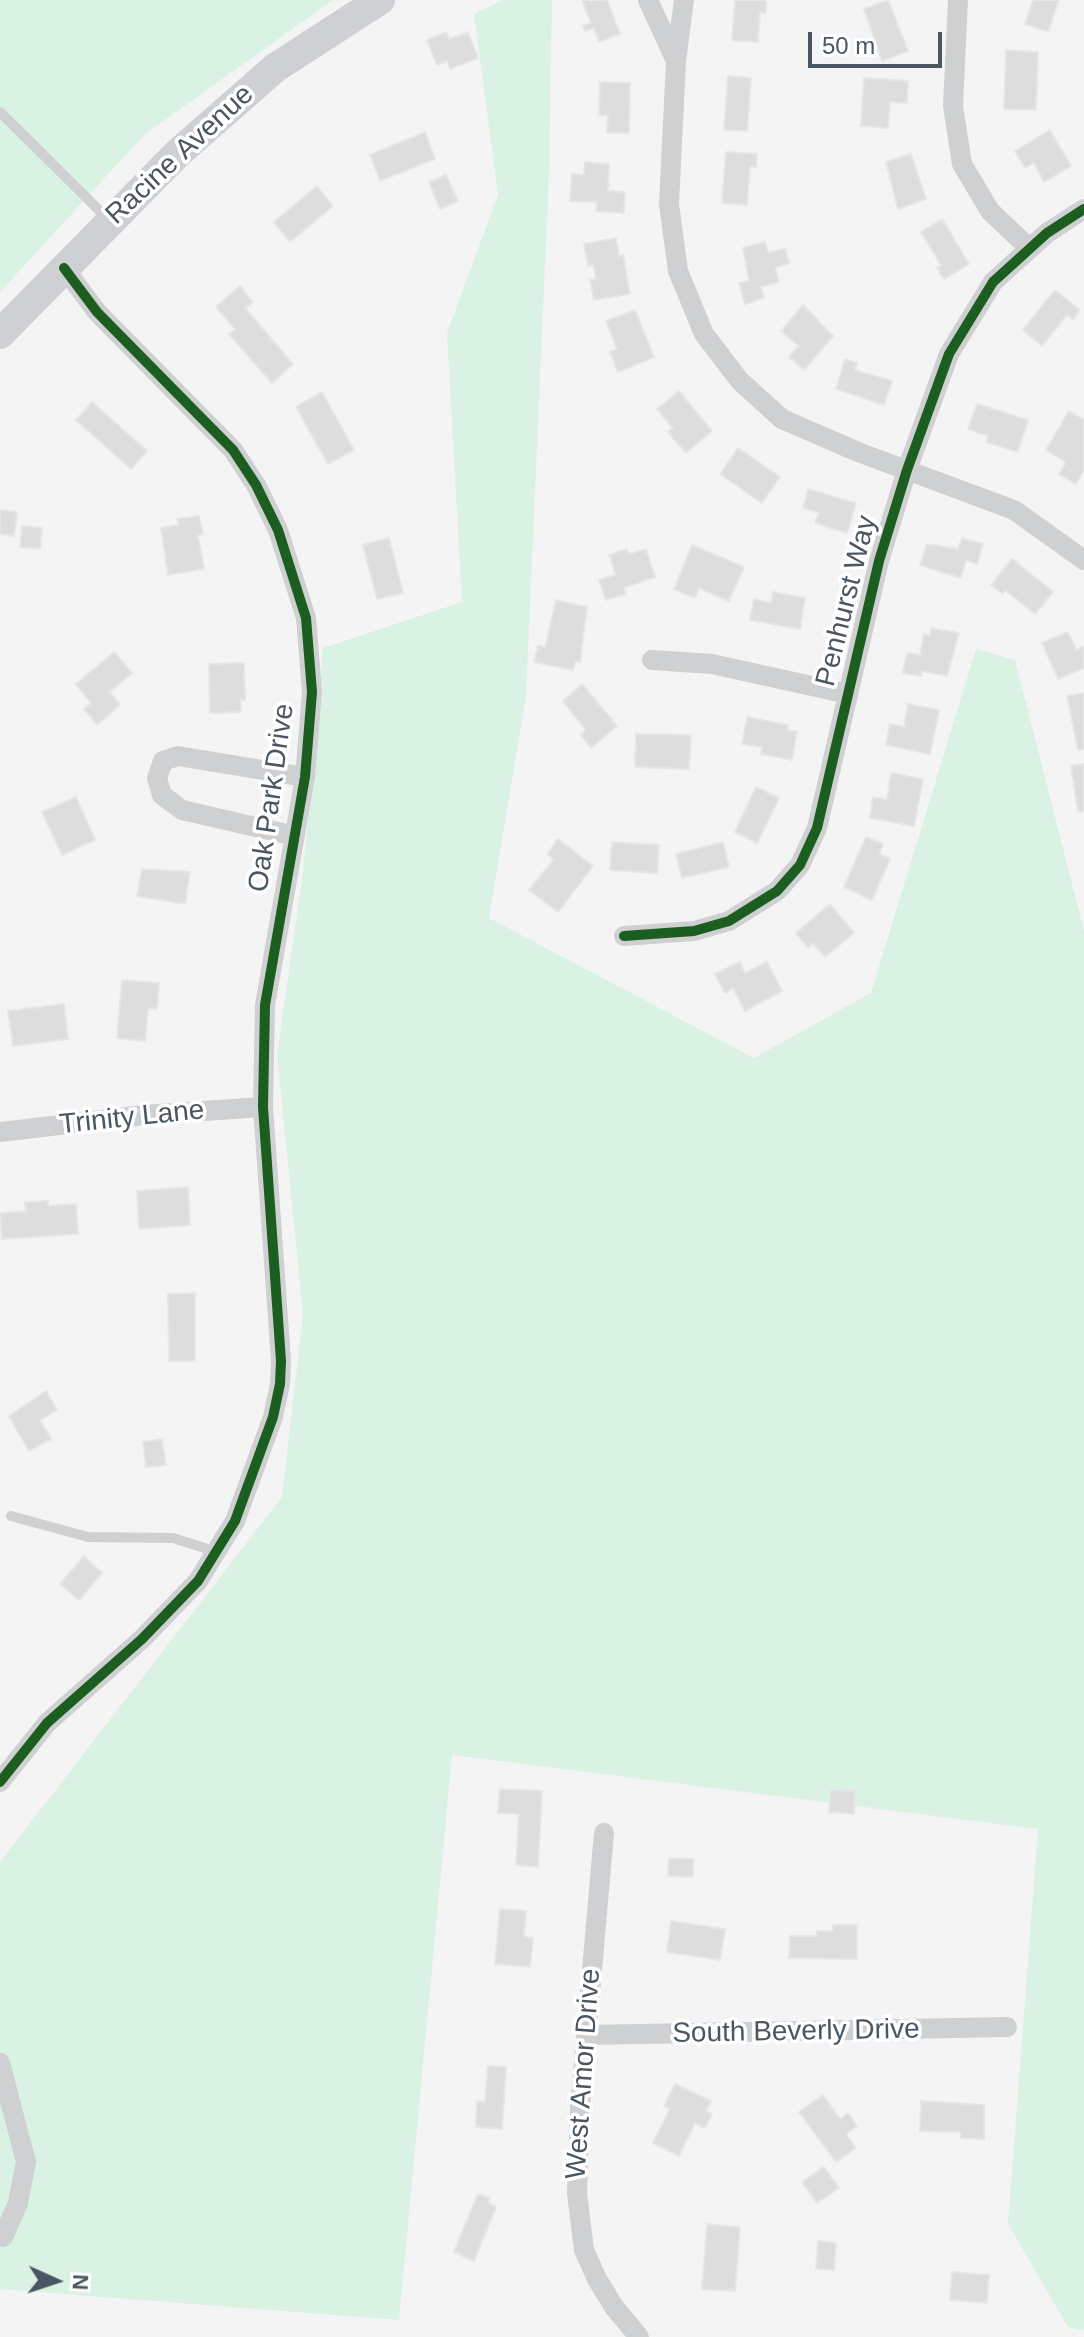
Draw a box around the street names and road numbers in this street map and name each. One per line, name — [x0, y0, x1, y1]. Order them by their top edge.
street label: Racine Avenue — [99, 78, 261, 232]
street label: Penhurst Way — [810, 512, 884, 690]
street label: Oak Park Drive — [242, 702, 302, 894]
street label: Trinity Lane — [58, 1094, 206, 1142]
street label: West Amor Drive — [560, 1968, 608, 2180]
street label: South Beverly Drive — [672, 2013, 920, 2051]

